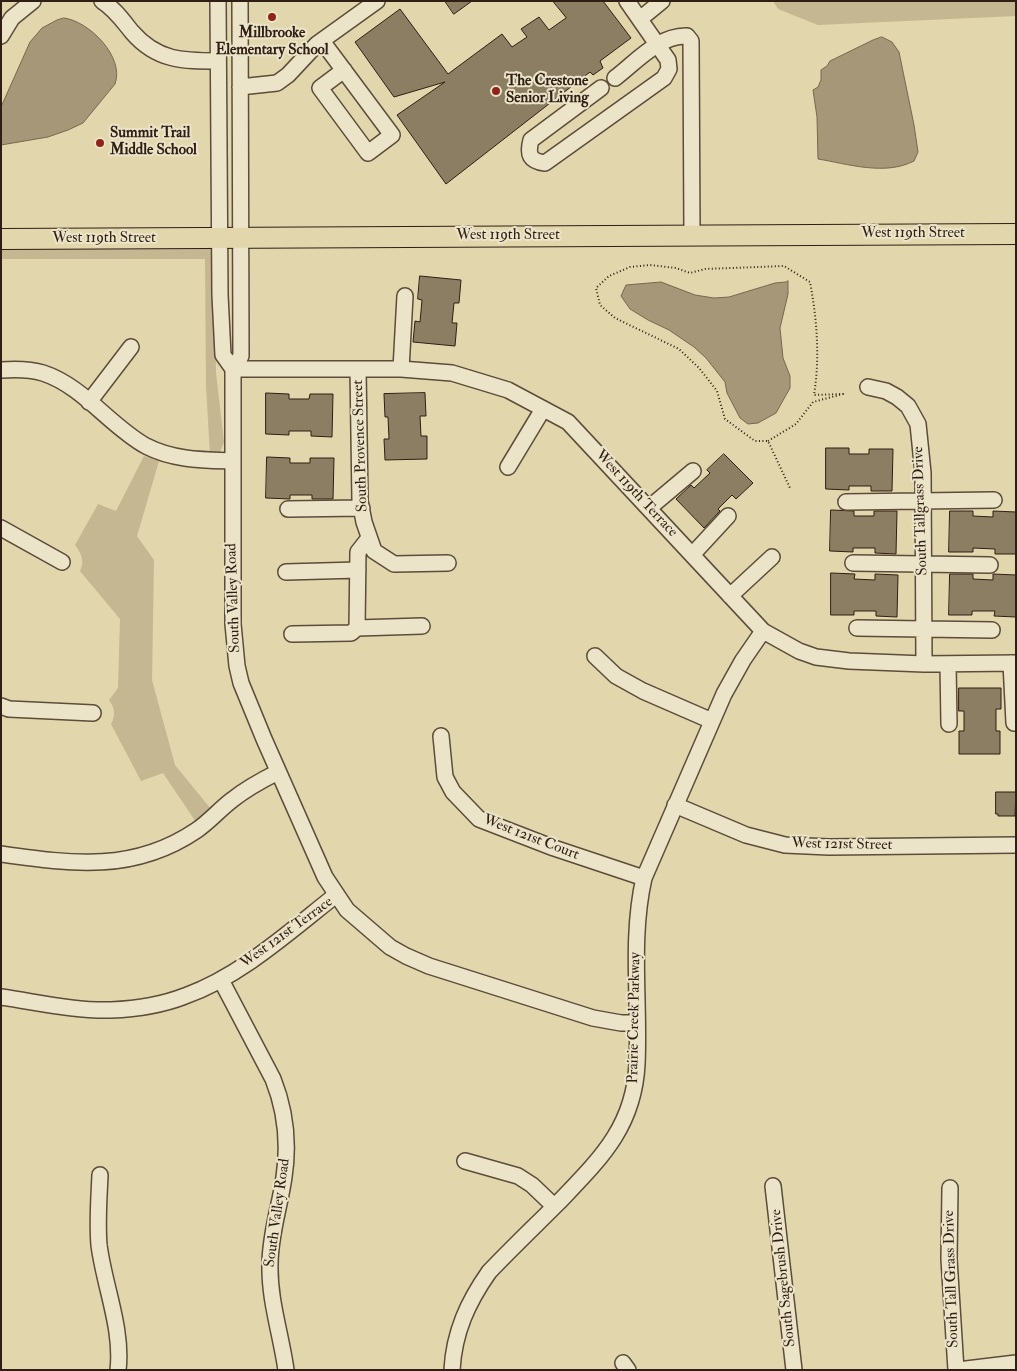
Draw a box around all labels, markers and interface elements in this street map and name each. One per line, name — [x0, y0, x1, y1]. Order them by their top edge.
marker: Millbrooke Elementary School — [266, 11, 278, 23]
place label: Millbrooke Elementary School — [215, 25, 329, 60]
place label: The Crestone Senior Living — [506, 73, 589, 108]
marker: The Crestone Senior Living — [490, 85, 502, 97]
place label: Summit Trail Middle School — [110, 125, 197, 160]
marker: Summit Trail Middle School — [94, 137, 106, 149]
street label: West 119th Street — [861, 225, 965, 243]
street label: West 119th Street — [456, 227, 560, 245]
street label: West 119th Street — [52, 230, 156, 248]
street label: South Provence Street — [350, 380, 372, 512]
street label: South Tallgrass Drive — [910, 446, 932, 576]
street label: West 119th Terrace — [591, 447, 681, 541]
street label: South Valley Road — [223, 543, 245, 653]
street label: West 121st Court — [481, 811, 581, 865]
street label: West 121st Street — [791, 835, 893, 855]
street label: West 121st Terrace — [237, 893, 337, 973]
street label: Prairie Creek Parkway — [625, 952, 645, 1084]
street label: South Valley Road — [261, 1157, 295, 1269]
street label: South Sagebrush Drive — [768, 1208, 800, 1348]
street label: South Tall Grass Drive — [941, 1210, 963, 1348]

